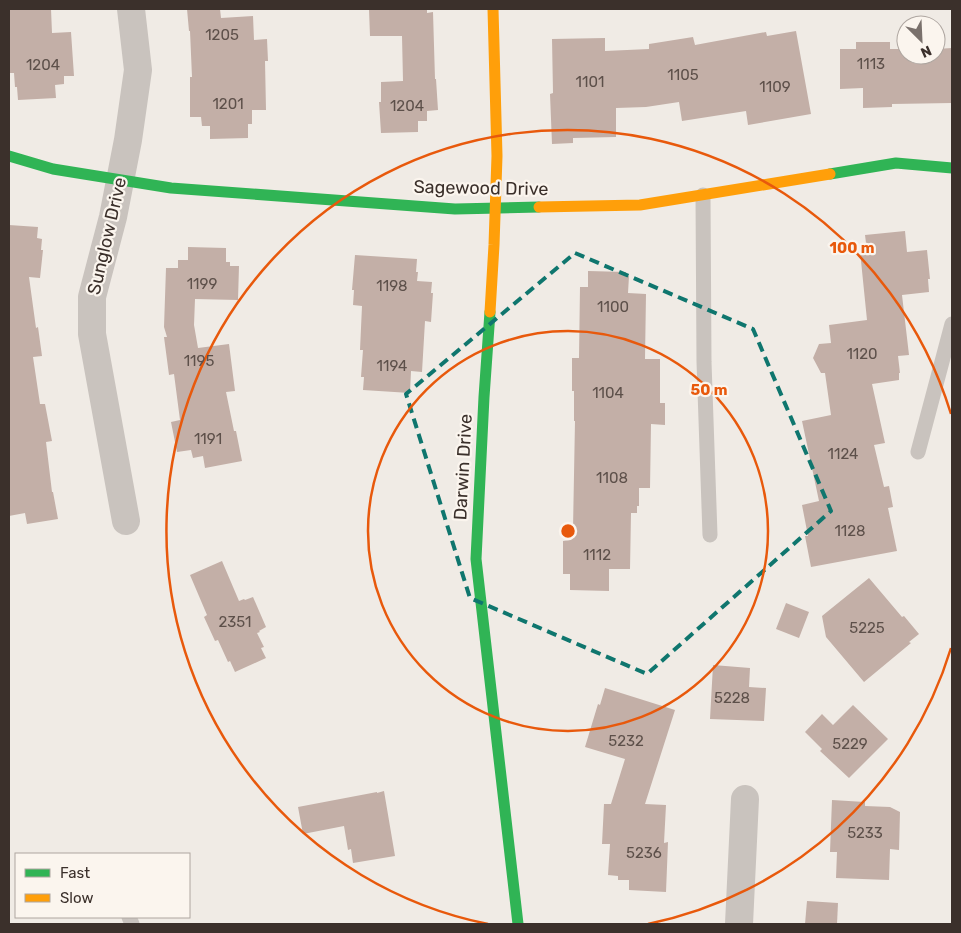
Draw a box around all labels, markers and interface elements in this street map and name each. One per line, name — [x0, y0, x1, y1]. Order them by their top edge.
north arrow — [896, 15, 946, 65]
house number: 1205 — [205, 26, 239, 44]
text: N — [918, 42, 934, 61]
house number: 1113 — [857, 55, 885, 73]
house number: 1204 — [26, 56, 60, 74]
house number: 1105 — [667, 66, 699, 84]
house number: 1101 — [576, 73, 604, 91]
house number: 1109 — [759, 78, 791, 96]
house number: 1201 — [212, 95, 244, 113]
house number: 1204 — [390, 97, 424, 115]
street label: Sunglow Drive — [83, 175, 131, 297]
street label: Sagewood Drive — [413, 176, 549, 200]
text: 100 m — [830, 239, 874, 257]
house number: 1199 — [187, 275, 217, 293]
house number: 1198 — [376, 277, 408, 295]
house number: 1100 — [597, 298, 629, 316]
house number: 1120 — [846, 345, 878, 363]
house number: 1195 — [184, 352, 214, 370]
house number: 1194 — [377, 357, 407, 375]
text: 50 m — [691, 381, 727, 399]
house number: 1104 — [592, 384, 624, 402]
street label: Darwin Drive — [449, 413, 477, 521]
house number: 1191 — [194, 430, 222, 448]
house number: 1124 — [828, 445, 858, 463]
house number: 1108 — [596, 469, 628, 487]
centre of rings — [559, 522, 577, 540]
house number: 1128 — [834, 522, 866, 540]
house number: 1112 — [583, 546, 611, 564]
house number: 2351 — [219, 613, 251, 631]
house number: 5225 — [849, 619, 885, 637]
house number: 5228 — [714, 689, 750, 707]
house number: 5232 — [608, 732, 644, 750]
house number: 5229 — [832, 735, 868, 753]
house number: 5233 — [847, 824, 883, 842]
house number: 5236 — [626, 844, 662, 862]
legend — [15, 853, 190, 918]
text: Fast — [60, 864, 90, 882]
text: Slow — [60, 889, 93, 907]

